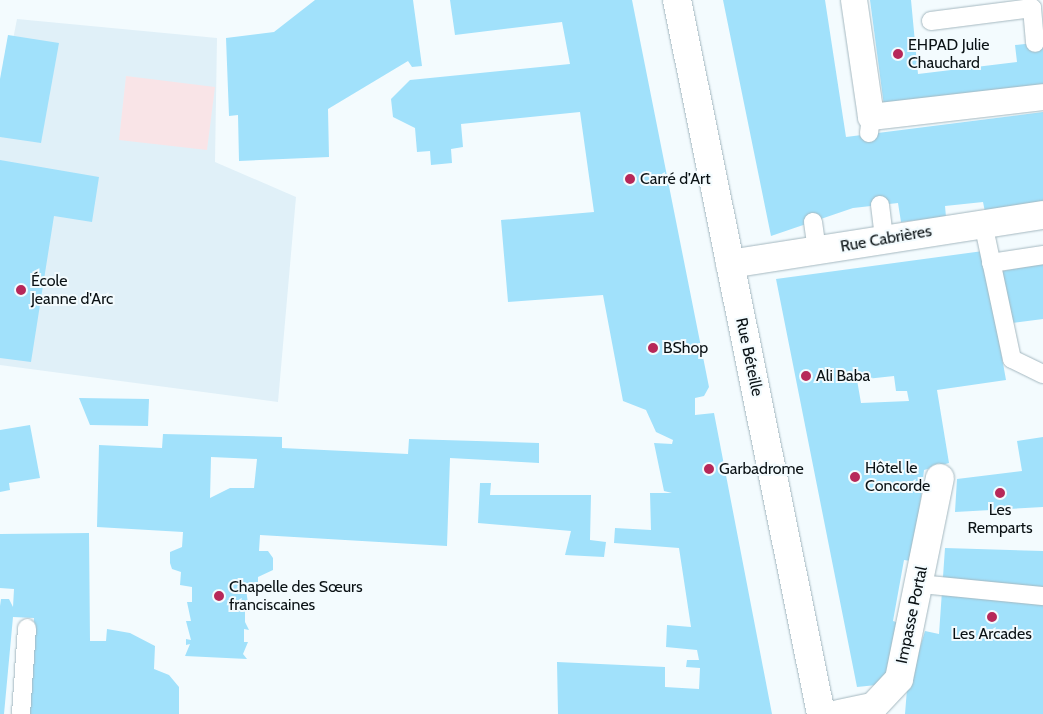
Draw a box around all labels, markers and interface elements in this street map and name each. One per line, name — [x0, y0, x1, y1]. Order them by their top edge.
place label: EHPAD Julie Chauchard — [908, 35, 989, 73]
marker: EHPAD Julie Chauchard — [892, 48, 904, 60]
place label: Carré d’Art — [640, 169, 711, 189]
marker: Carré d’Art — [624, 173, 636, 185]
street label: Rue Cabrières — [839, 222, 933, 256]
place label: École Jeanne d'Arc — [31, 271, 113, 309]
marker: École Jeanne d'Arc — [15, 284, 27, 296]
street label: Rue Béteille — [731, 316, 767, 398]
place label: BShop — [663, 338, 708, 358]
marker: BShop — [647, 342, 659, 354]
place label: Ali Baba — [816, 366, 870, 386]
marker: Ali Baba — [800, 370, 812, 382]
place label: Hôtel le Concorde — [865, 458, 930, 496]
place label: Garbadrome — [719, 459, 804, 479]
marker: Garbadrome — [703, 463, 715, 475]
marker: Hôtel le Concorde — [849, 471, 861, 483]
marker: Les Remparts — [994, 487, 1006, 499]
place label: Les Remparts — [967, 500, 1033, 538]
street label: Impasse Portal — [892, 564, 932, 666]
place label: Chapelle des Sœurs franciscaines — [229, 577, 363, 615]
marker: Chapelle des Sœurs franciscaines — [213, 590, 225, 602]
marker: Les Arcades — [986, 611, 998, 623]
place label: Les Arcades — [952, 624, 1032, 644]

